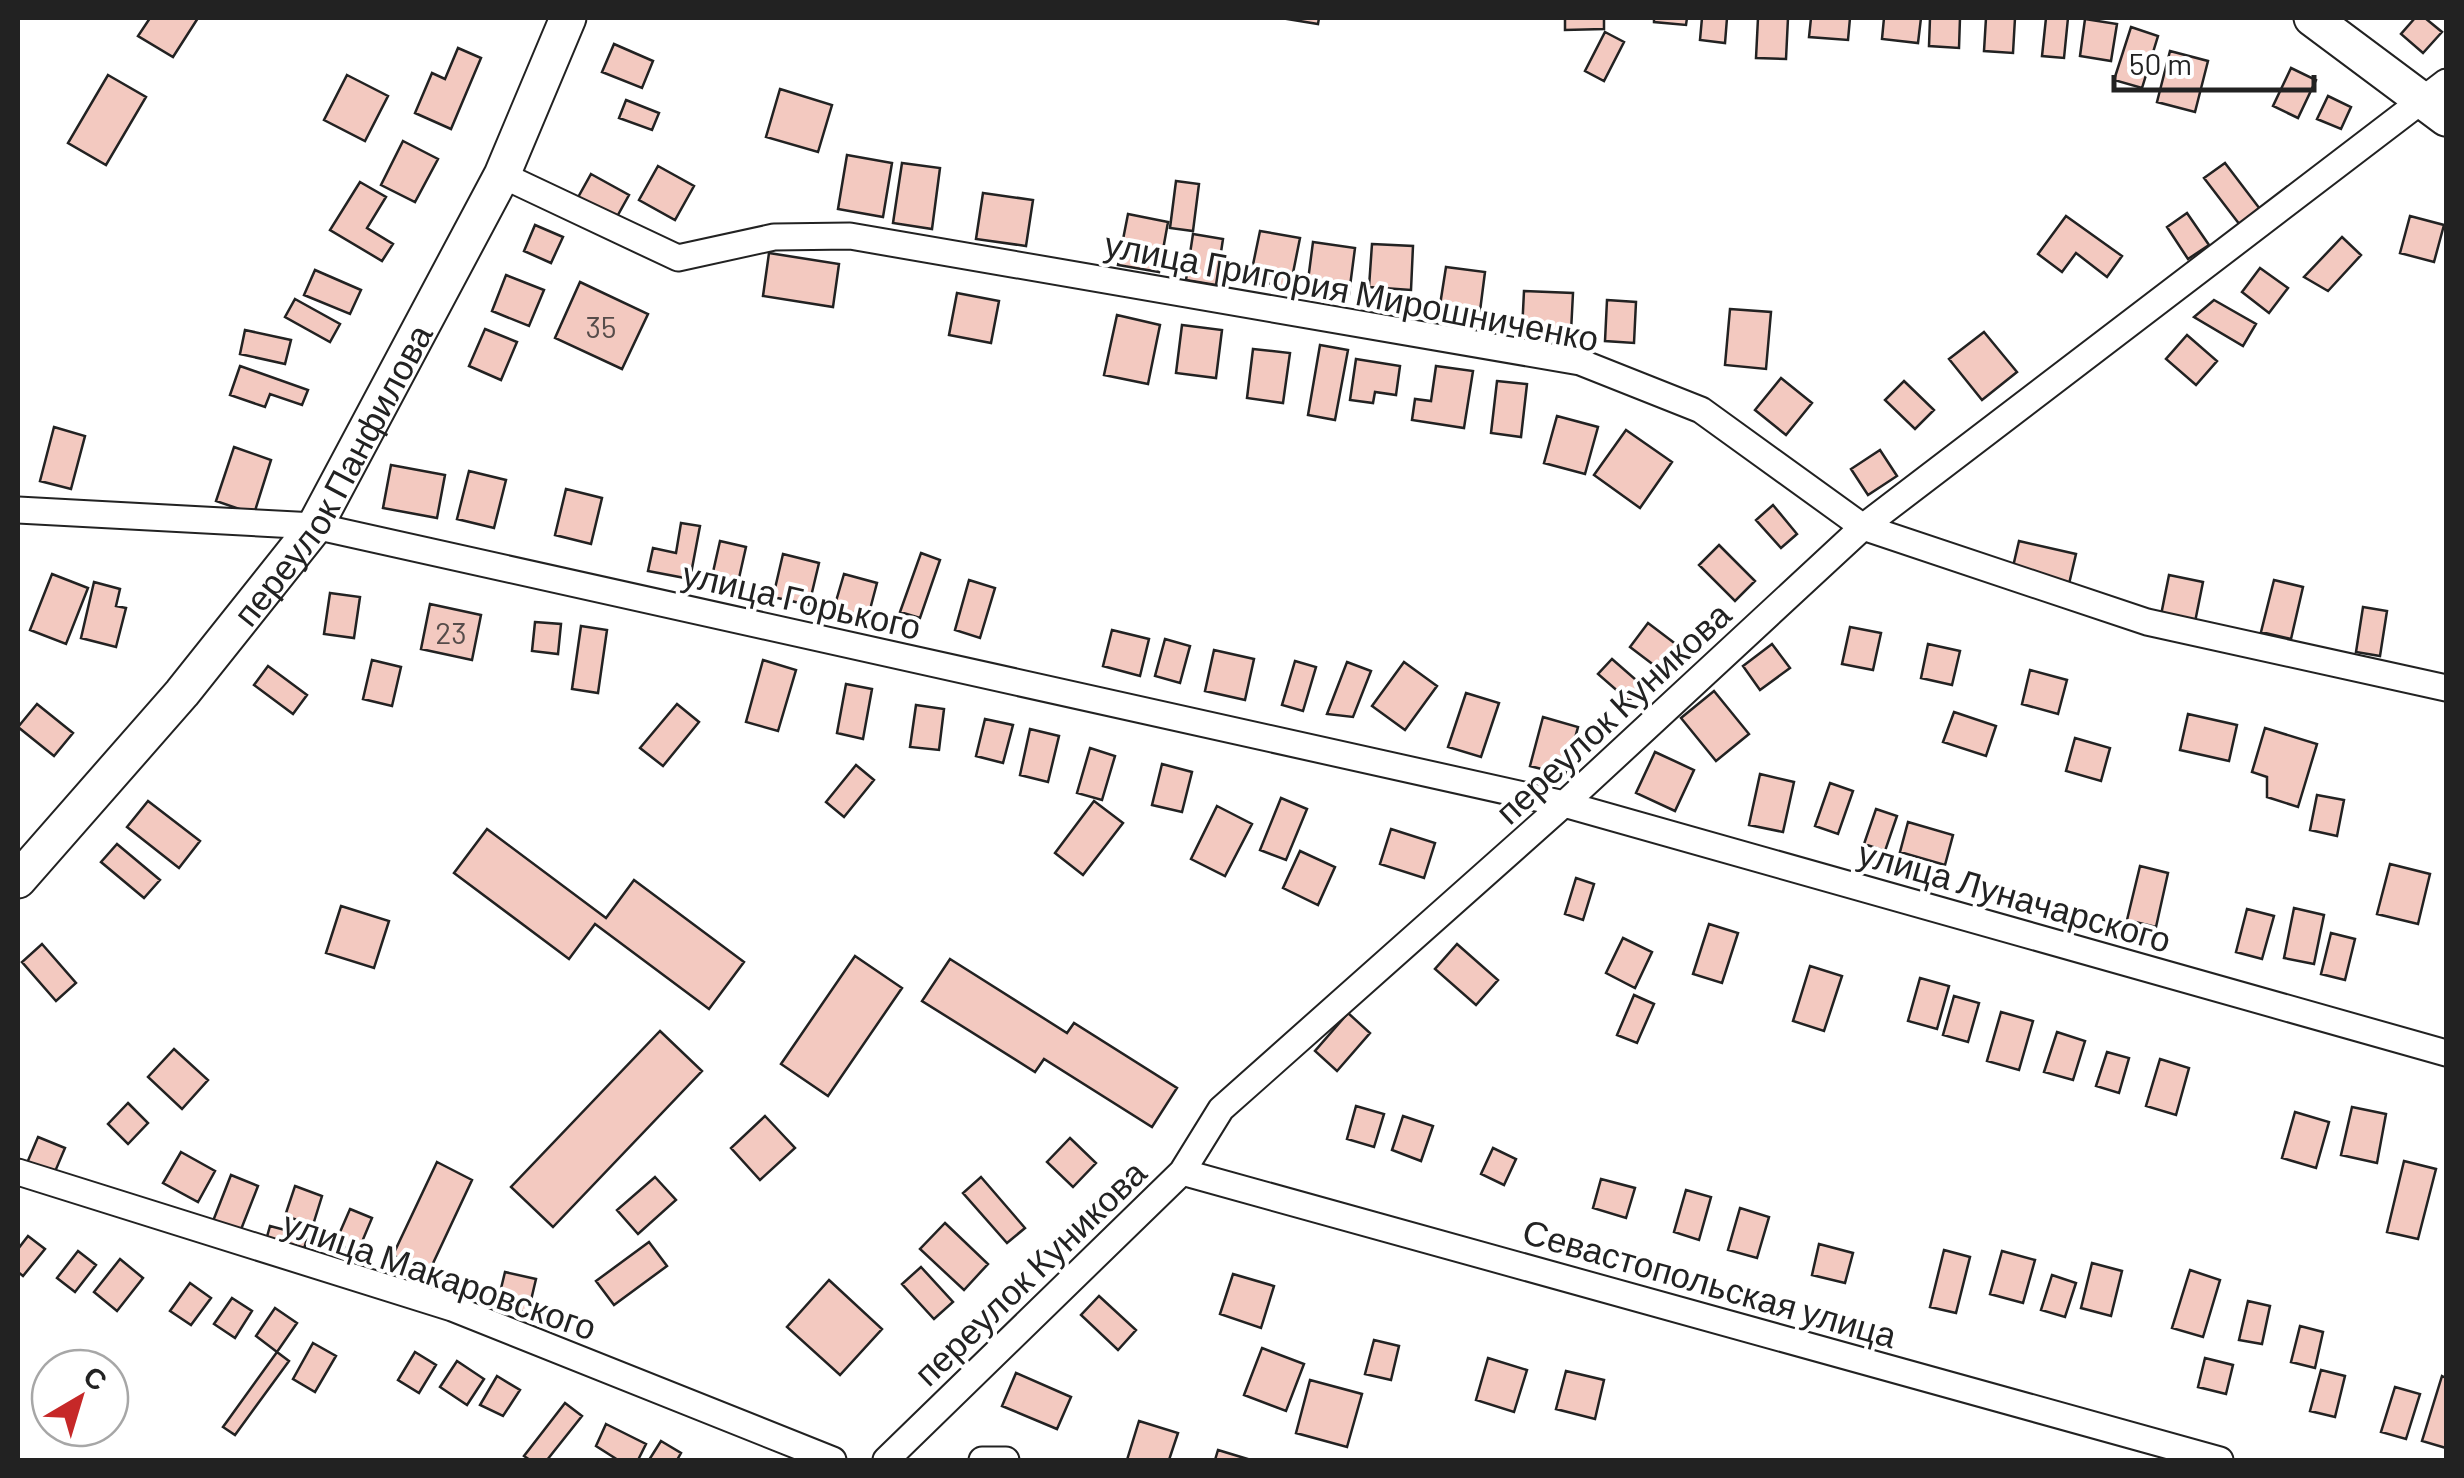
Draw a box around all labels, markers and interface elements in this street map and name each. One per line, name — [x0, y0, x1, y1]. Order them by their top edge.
scale bar — [2114, 30, 2314, 92]
text: 50 m — [2129, 45, 2192, 81]
street label: улица Григория Мирошниченко — [1101, 221, 1603, 359]
house number: 35 — [586, 308, 616, 344]
street label: переулок Панфилова — [223, 316, 440, 633]
street label: улица Горького — [679, 551, 925, 647]
street label: переулок Куникова — [1486, 592, 1739, 832]
house number: 23 — [435, 614, 467, 650]
street label: улица Луначарского — [1854, 830, 2176, 960]
street label: переулок Куникова — [904, 1150, 1154, 1393]
street label: улица Макаровского — [278, 1201, 602, 1347]
street label: Севастопольская улица — [1518, 1209, 1902, 1356]
north arrow — [30, 1348, 130, 1448]
text: С — [78, 1358, 114, 1397]

